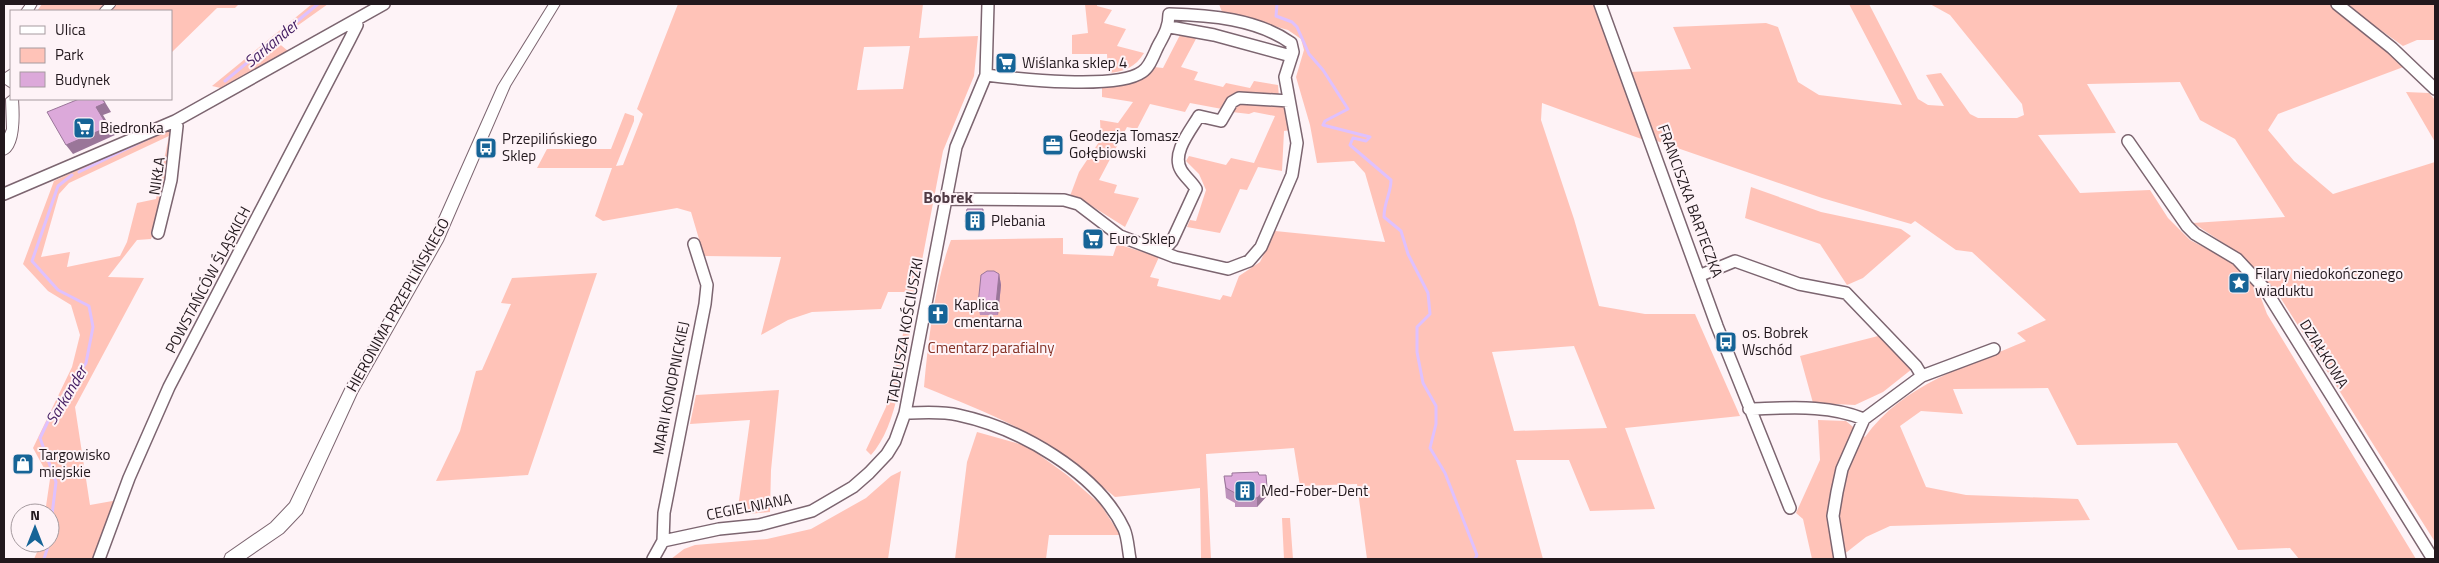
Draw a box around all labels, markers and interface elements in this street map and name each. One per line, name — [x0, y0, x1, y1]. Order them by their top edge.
legend — [10, 10, 172, 100]
water label: Sarkander — [239, 12, 305, 73]
text: Ulica — [55, 18, 86, 41]
text: Park — [55, 43, 84, 66]
supermarket icon: Wiślanka sklep 4 — [994, 51, 1018, 75]
place label: Wiślanka sklep 4 — [1022, 51, 1127, 74]
text: Budynek — [55, 68, 110, 91]
supermarket icon: Biedronka — [72, 116, 96, 140]
place label: Biedronka — [100, 116, 164, 139]
street label: FRANCISZKA BARTECZKA — [1652, 121, 1729, 281]
place label: Geodezja Tomasz Gołębiowski — [1069, 124, 1179, 164]
place label: Przepilińskiego Sklep — [502, 127, 597, 167]
office icon: Geodezja Tomasz Gołębiowski — [1041, 133, 1065, 157]
bus stop icon: Przepilińskiego Sklep — [474, 136, 498, 160]
street label: NIKŁA — [142, 155, 171, 197]
district label: Bobrek — [923, 185, 973, 209]
street label: POWSTAŃCÓW ŚLĄSKICH — [159, 202, 256, 357]
building icon: Plebania — [963, 209, 987, 233]
place label: Plebania — [991, 209, 1046, 232]
street label: HIERONIMA PRZEPILIŃSKIEGO — [340, 214, 455, 396]
supermarket icon: Euro Sklep — [1081, 227, 1105, 251]
place label: Euro Sklep — [1109, 227, 1176, 250]
street label: TADEUSZA KOŚCIUSZKI — [880, 256, 929, 406]
place label: Filary niedokończonego wiaduktu — [2255, 262, 2403, 302]
place icon: Filary niedokończonego wiaduktu — [2227, 271, 2251, 295]
place label: Kaplica cmentarna — [954, 293, 1023, 333]
church icon: Kaplica cmentarna — [926, 302, 950, 326]
street label: DZIAŁKOWA — [2294, 315, 2355, 393]
street label: MARII KONOPNICKIEJ — [646, 319, 695, 457]
place label: os. Bobrek Wschód — [1742, 321, 1808, 361]
bus stop icon: os. Bobrek Wschód — [1714, 330, 1738, 354]
park label: Cmentarz parafialny — [928, 336, 1054, 359]
water label: Sarkander — [39, 360, 94, 429]
place label: Targowisko miejskie — [39, 443, 110, 483]
shop icon: Targowisko miejskie — [11, 452, 35, 476]
building icon: Med-Fober-Dent — [1233, 479, 1257, 503]
place label: Med-Fober-Dent — [1261, 479, 1369, 502]
street label: CEGIELNIANA — [704, 487, 794, 526]
north arrow — [10, 503, 60, 553]
text: N — [30, 504, 40, 525]

